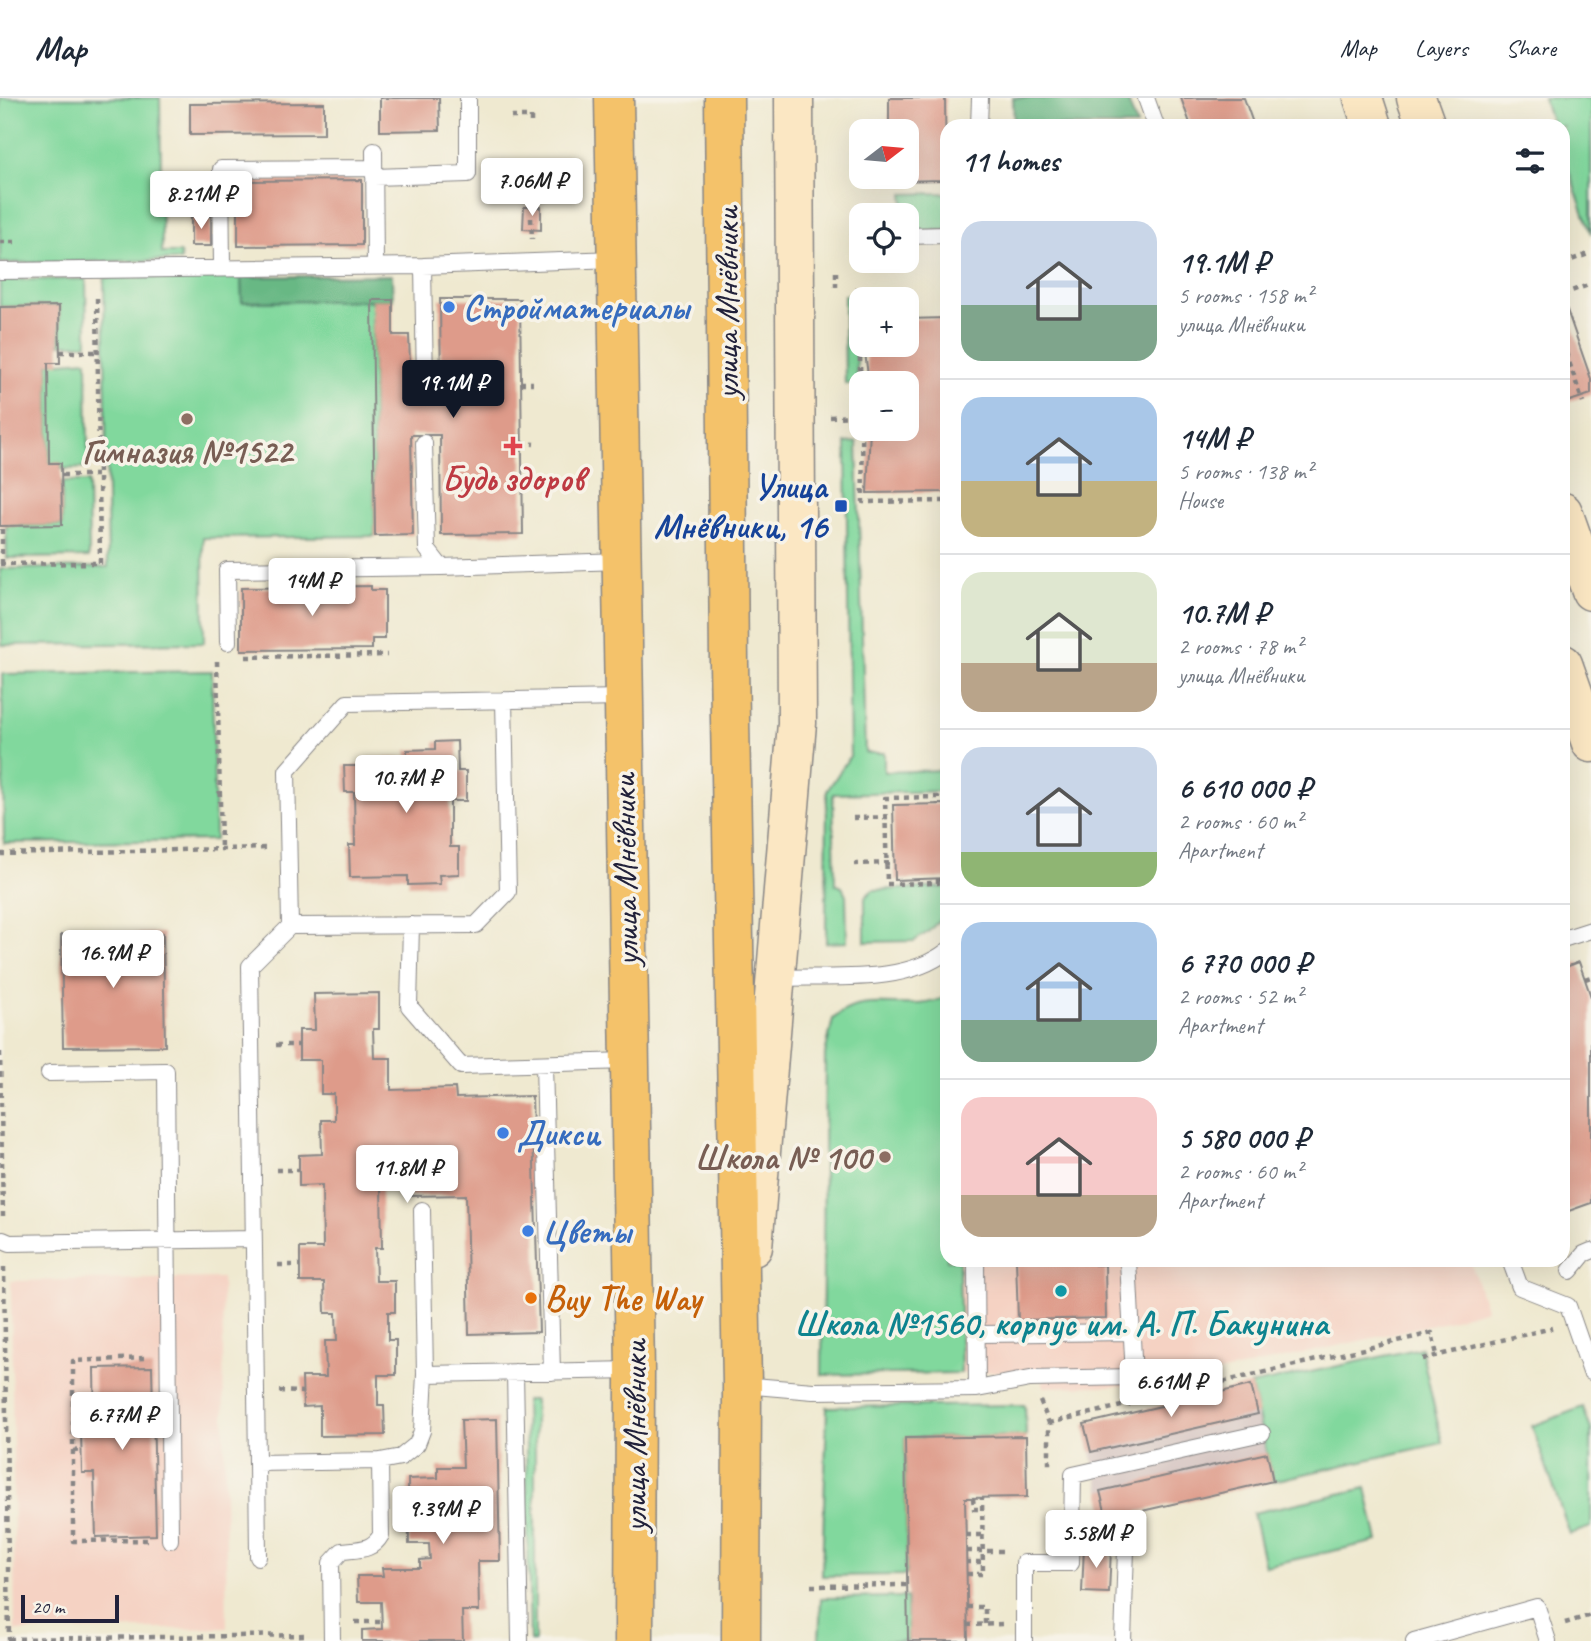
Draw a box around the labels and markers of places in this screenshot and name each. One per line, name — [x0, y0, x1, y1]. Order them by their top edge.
pin: 7.06M ₽ — [467, 158, 597, 218]
pin: 8.21M ₽ — [136, 172, 266, 231]
place label: Стройматериалы — [463, 285, 692, 330]
marker: Стройматериалы — [441, 299, 457, 315]
pin: 19.1M ₽ — [388, 360, 518, 420]
marker: Гимназия №1522 — [179, 411, 195, 427]
place label: Гимназия №1522 — [82, 429, 295, 474]
marker: Будь здоров — [505, 438, 521, 454]
place label: Будь здоров — [442, 456, 590, 501]
place label: Улица Мнёвники, 16 — [654, 464, 830, 549]
marker: Улица Мнёвники, 16 — [833, 498, 849, 514]
pin: 14M ₽ — [263, 559, 361, 618]
pin: 10.7M ₽ — [341, 756, 471, 815]
pin: 16.9M ₽ — [48, 930, 178, 990]
place label: Дикси — [517, 1111, 602, 1156]
marker: Дикси — [495, 1125, 511, 1141]
place label: Школа № 100 — [694, 1135, 874, 1180]
pin: 11.8M ₽ — [342, 1146, 472, 1205]
marker: Школа № 100 — [877, 1149, 893, 1165]
place label: Цветы — [542, 1209, 633, 1254]
marker: Цветы — [520, 1223, 536, 1239]
place label: Buy The Way — [545, 1276, 705, 1321]
marker: Школа №1560, корпус им. А. П. Бакунина — [1053, 1283, 1069, 1299]
marker: Buy The Way — [523, 1290, 539, 1306]
place label: Школа №1560, корпус им. А. П. Бакунина — [794, 1301, 1331, 1346]
pin: 6.61M ₽ — [1106, 1360, 1236, 1419]
pin: 6.77M ₽ — [57, 1392, 187, 1452]
pin: 9.39M ₽ — [378, 1486, 508, 1546]
pin: 5.58M ₽ — [1031, 1510, 1161, 1570]

